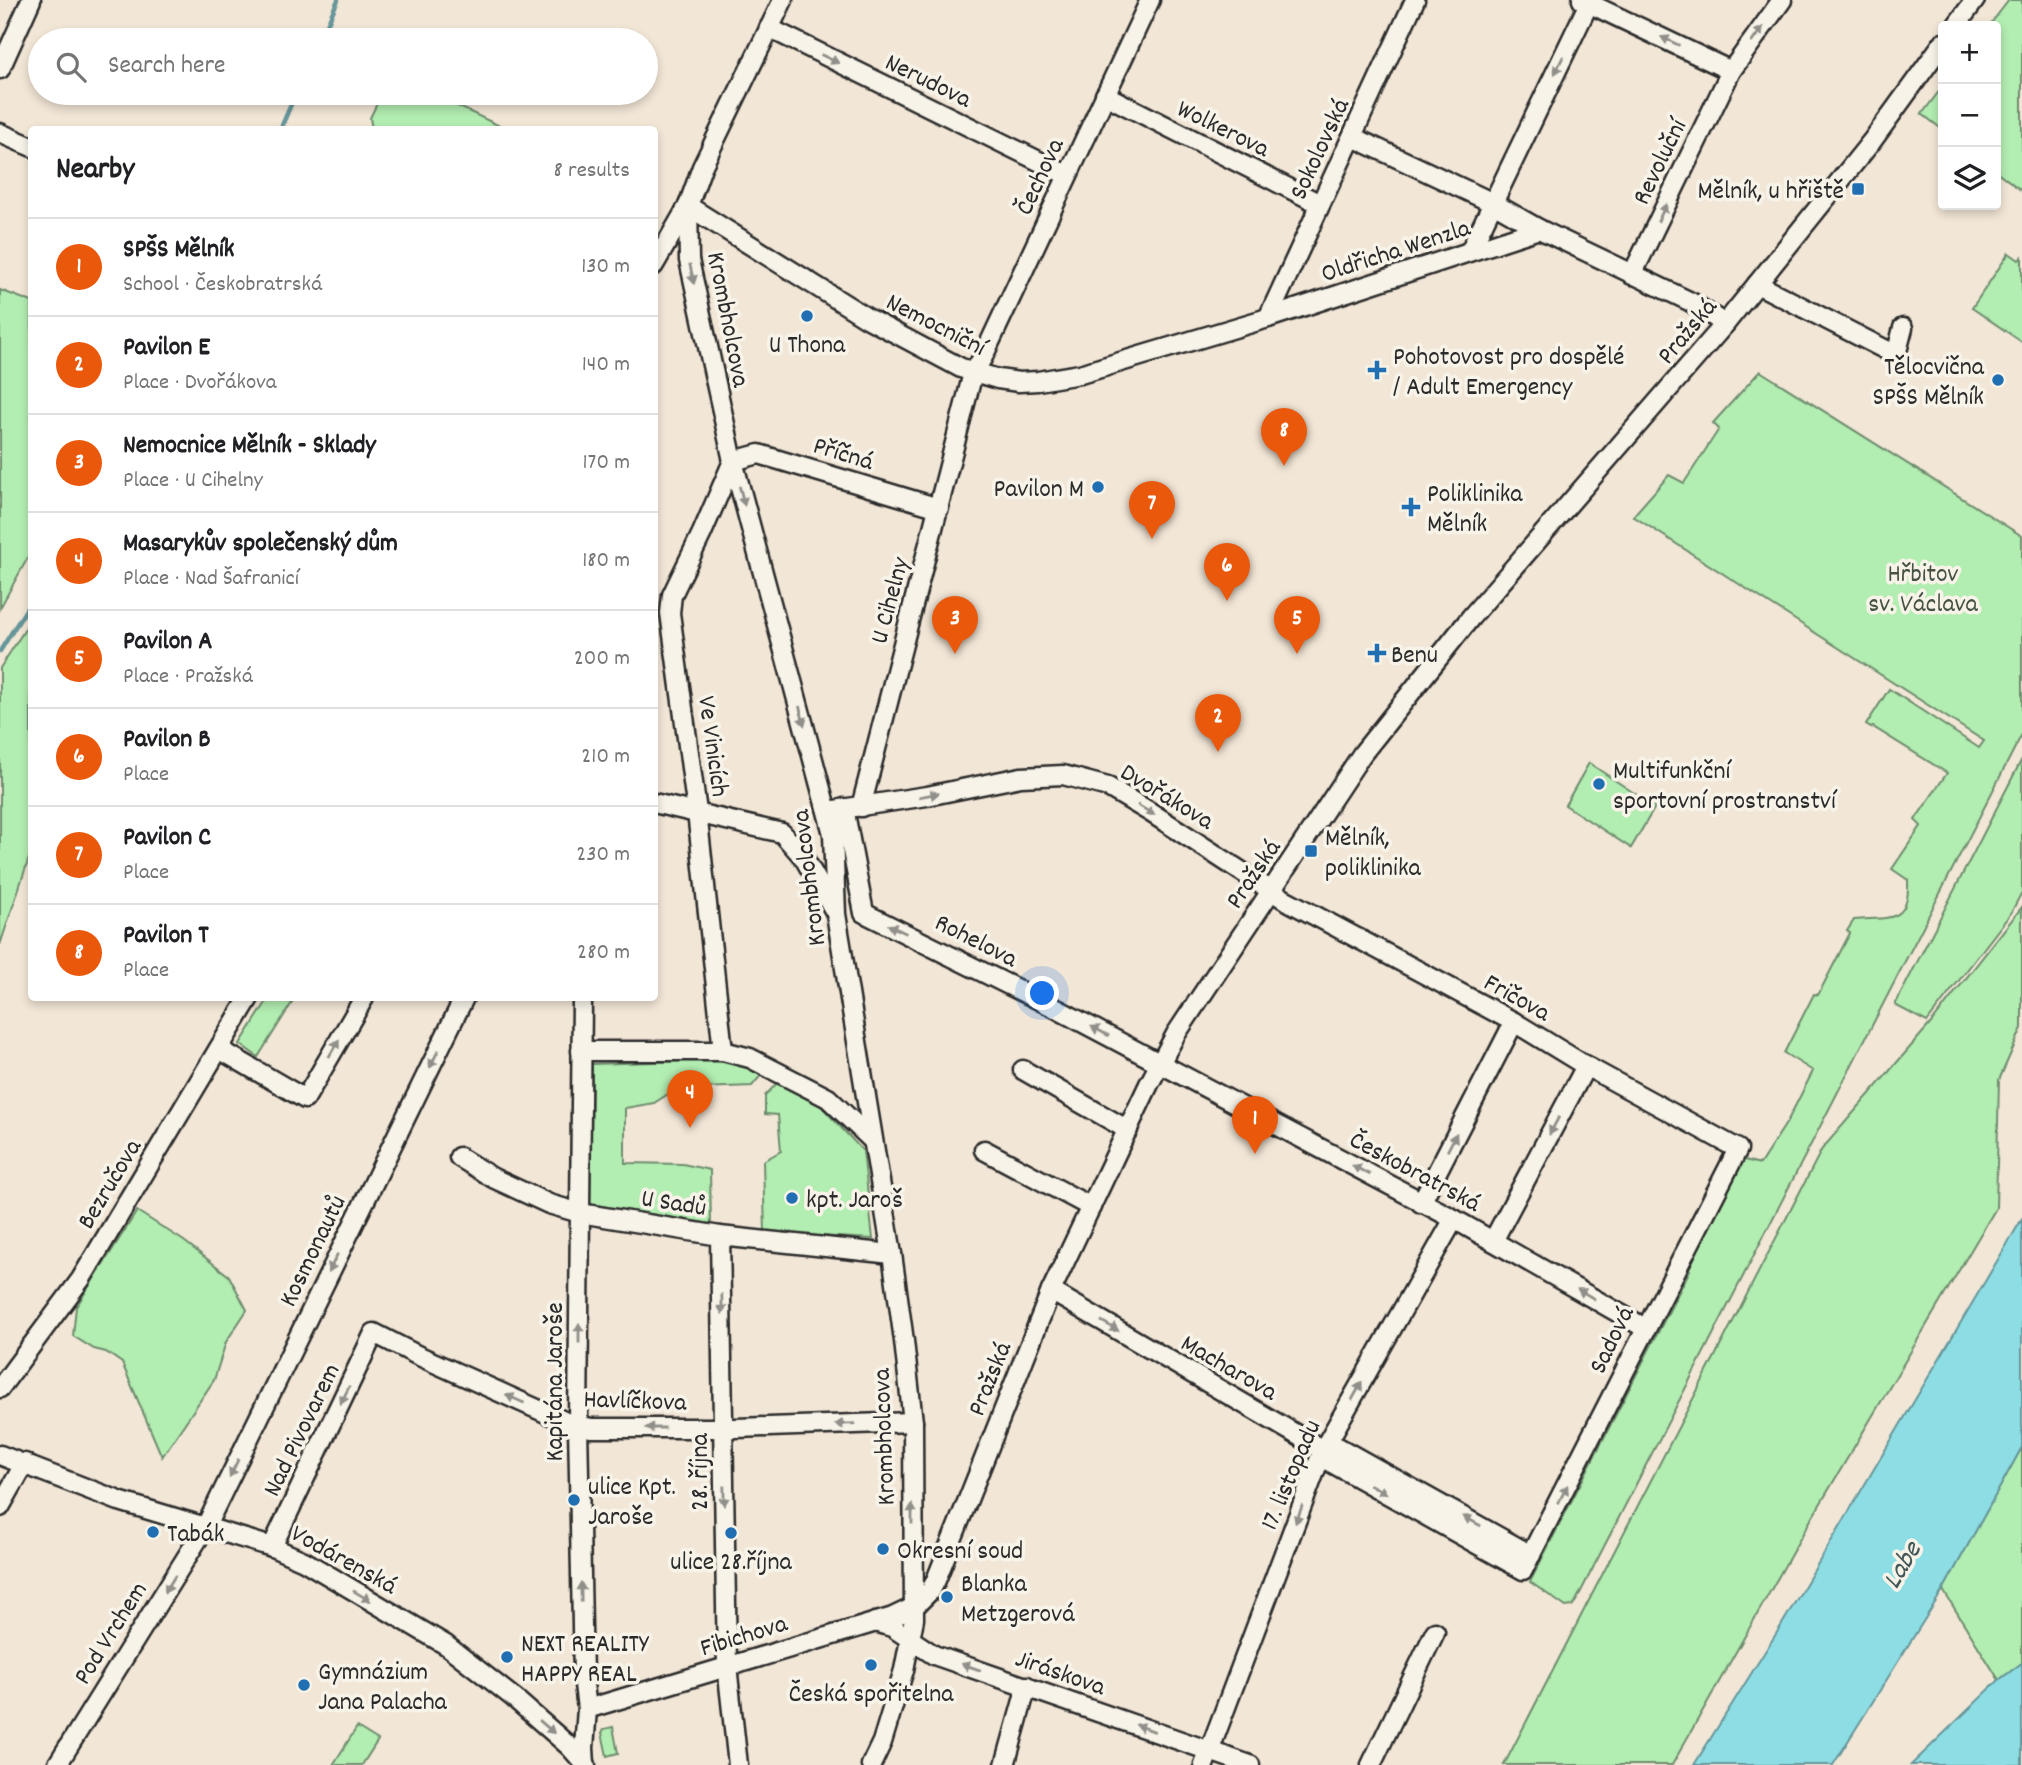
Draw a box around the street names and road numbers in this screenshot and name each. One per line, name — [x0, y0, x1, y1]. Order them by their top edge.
street label: Nerudova — [878, 45, 978, 119]
street label: Wolkerova — [1170, 92, 1276, 169]
street label: Sokolovská — [1281, 92, 1361, 206]
street label: Revoluční — [1625, 111, 1699, 212]
street label: Čechova — [1007, 132, 1075, 222]
street label: Oldřicha Wenzla — [1317, 211, 1476, 294]
street label: Krombholcova — [695, 249, 758, 391]
street label: Nemocniční — [879, 285, 994, 368]
street label: Pražská — [1650, 291, 1728, 374]
street label: Příčná — [808, 429, 878, 482]
street label: U Cihelny — [862, 553, 921, 648]
street label: Ve Vinicích — [686, 694, 737, 799]
street label: Dvořákova — [1112, 755, 1221, 841]
street label: Krombholcova — [784, 806, 837, 948]
street label: Pražská — [1218, 833, 1292, 917]
street label: Rohelova — [928, 906, 1024, 979]
street label: Fričova — [1476, 966, 1557, 1033]
street label: Českobratrská — [1342, 1123, 1487, 1223]
street label: Bezručova — [70, 1132, 153, 1237]
street label: U Sadů — [638, 1181, 709, 1228]
street label: Kosmonautů — [271, 1189, 357, 1314]
street label: Sadová — [1581, 1300, 1645, 1381]
street label: Kapitána Jaroše — [538, 1302, 575, 1462]
street label: Macharova — [1173, 1326, 1284, 1412]
street label: Pražská — [960, 1337, 1023, 1422]
street label: Nad Pivovarem — [255, 1358, 351, 1503]
street label: Krombholcova — [865, 1367, 906, 1506]
street label: Havlíčkova — [583, 1382, 688, 1423]
street label: 17. listopadu — [1252, 1414, 1332, 1536]
street label: 28. října — [683, 1432, 720, 1511]
street label: Vodárenská — [283, 1517, 403, 1606]
street label: Pod Vrchem — [66, 1575, 158, 1693]
street label: Fibichova — [696, 1606, 793, 1668]
street label: Jiráskova — [1010, 1642, 1111, 1707]

